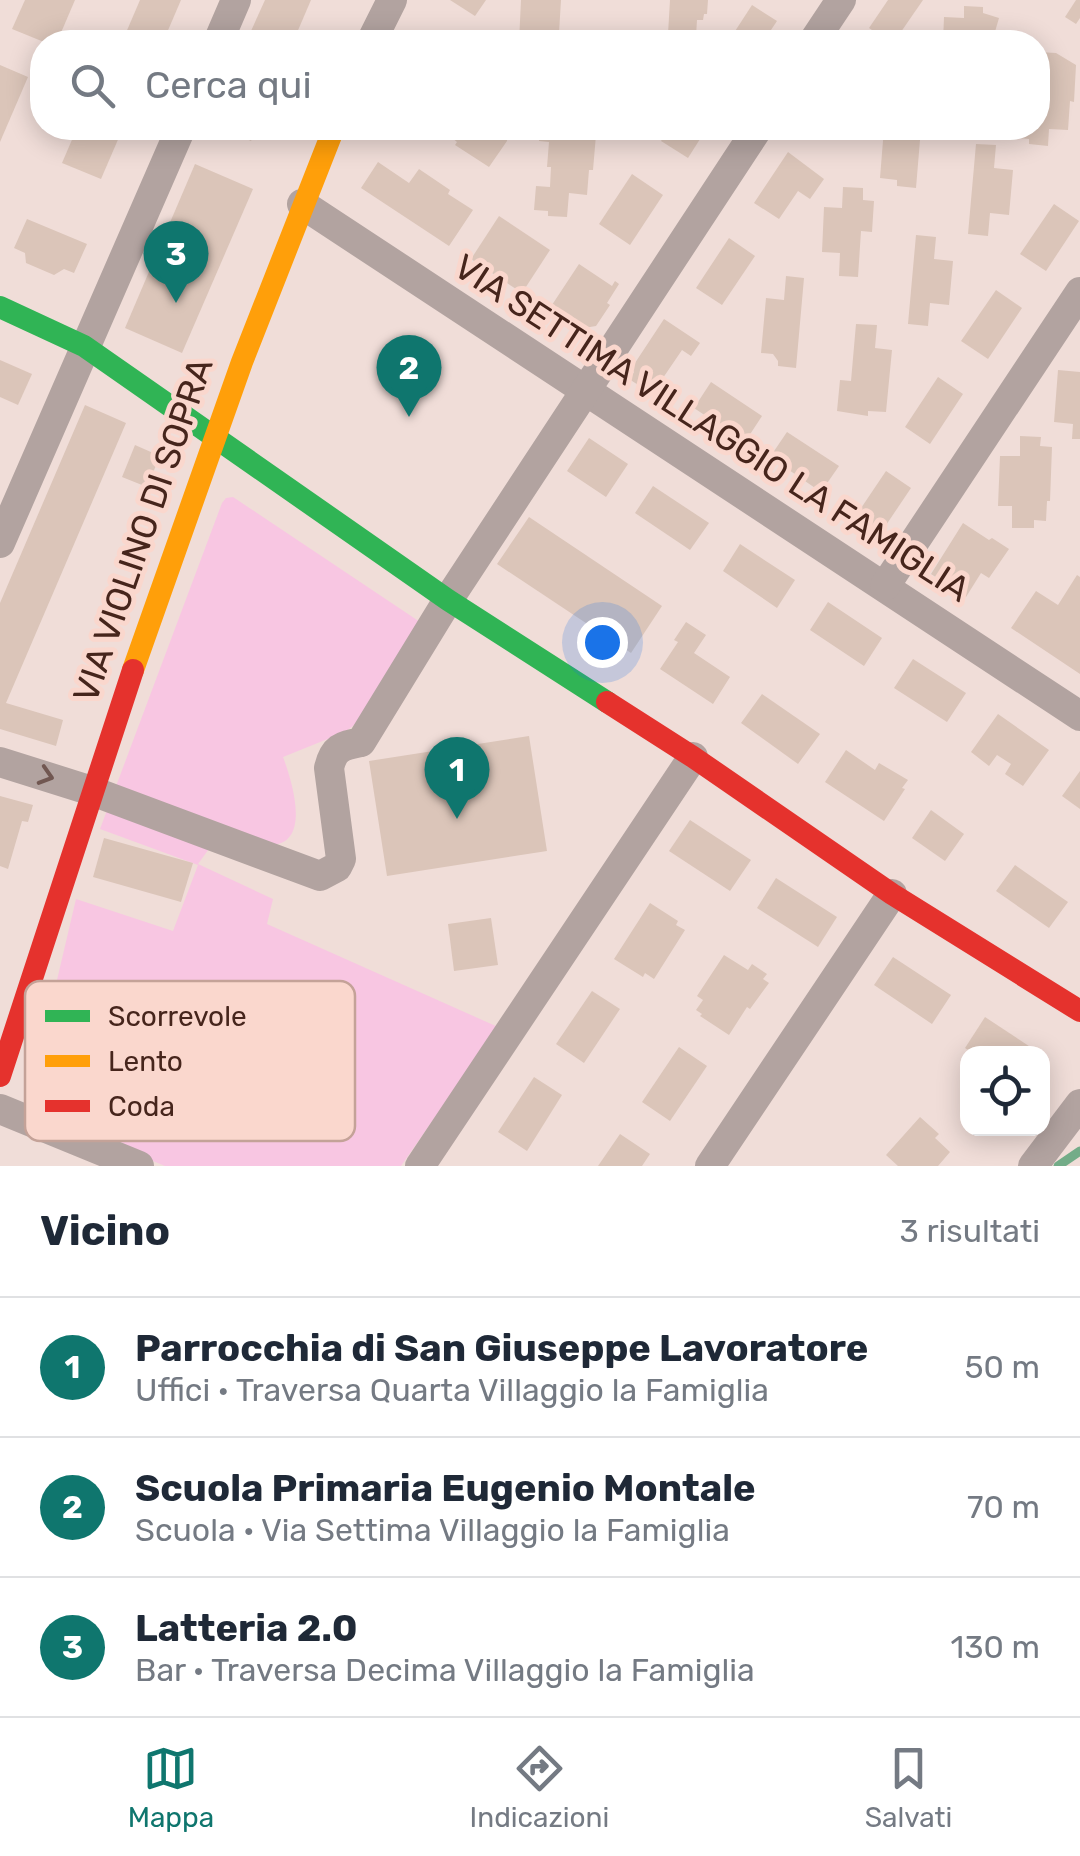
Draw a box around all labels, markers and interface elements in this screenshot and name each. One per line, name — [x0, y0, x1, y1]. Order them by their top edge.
search box — [30, 30, 1050, 140]
icon: search — [65, 58, 120, 113]
text: Cerca qui — [145, 62, 312, 108]
pin: 3 — [144, 220, 208, 303]
street label: VIA SETTIMA VILLAGGIO LA FAMIGLIA — [446, 245, 978, 611]
pin: 2 — [376, 334, 442, 417]
street label: VIA VIOLINO DI SOPRA — [64, 352, 222, 708]
your location — [577, 617, 628, 668]
pin: 1 — [424, 736, 490, 819]
one-way arrow — [37, 765, 54, 785]
legend — [25, 981, 355, 1141]
text: Scorrevole — [108, 1000, 247, 1033]
text: Lento — [108, 1045, 183, 1078]
map controls — [960, 1046, 1050, 1136]
button: locate — [960, 1046, 1050, 1136]
text: Coda — [108, 1090, 175, 1123]
text: Vicino — [40, 1206, 170, 1256]
text: 3 risultati — [899, 1212, 1040, 1250]
text: Parrocchia di San Giuseppe Lavoratore — [135, 1325, 868, 1371]
text: 1 — [65, 1348, 80, 1386]
text: 50 m — [964, 1348, 1040, 1386]
text: Uffici · Traversa Quarta Villaggio la Famiglia — [135, 1371, 769, 1409]
text: Scuola Primaria Eugenio Montale — [135, 1465, 756, 1511]
text: 2 — [62, 1488, 83, 1526]
text: 70 m — [967, 1488, 1040, 1526]
text: Scuola · Via Settima Villaggio la Famiglia — [135, 1511, 730, 1549]
text: Latteria 2.0 — [135, 1605, 358, 1651]
text: 3 — [62, 1628, 83, 1666]
text: 130 m — [950, 1628, 1040, 1666]
text: Bar · Traversa Decima Villaggio la Famiglia — [135, 1651, 755, 1689]
tab: Mappa — [128, 1741, 214, 1834]
tab: Indicazioni — [470, 1741, 609, 1834]
tab: Salvati — [865, 1741, 952, 1834]

